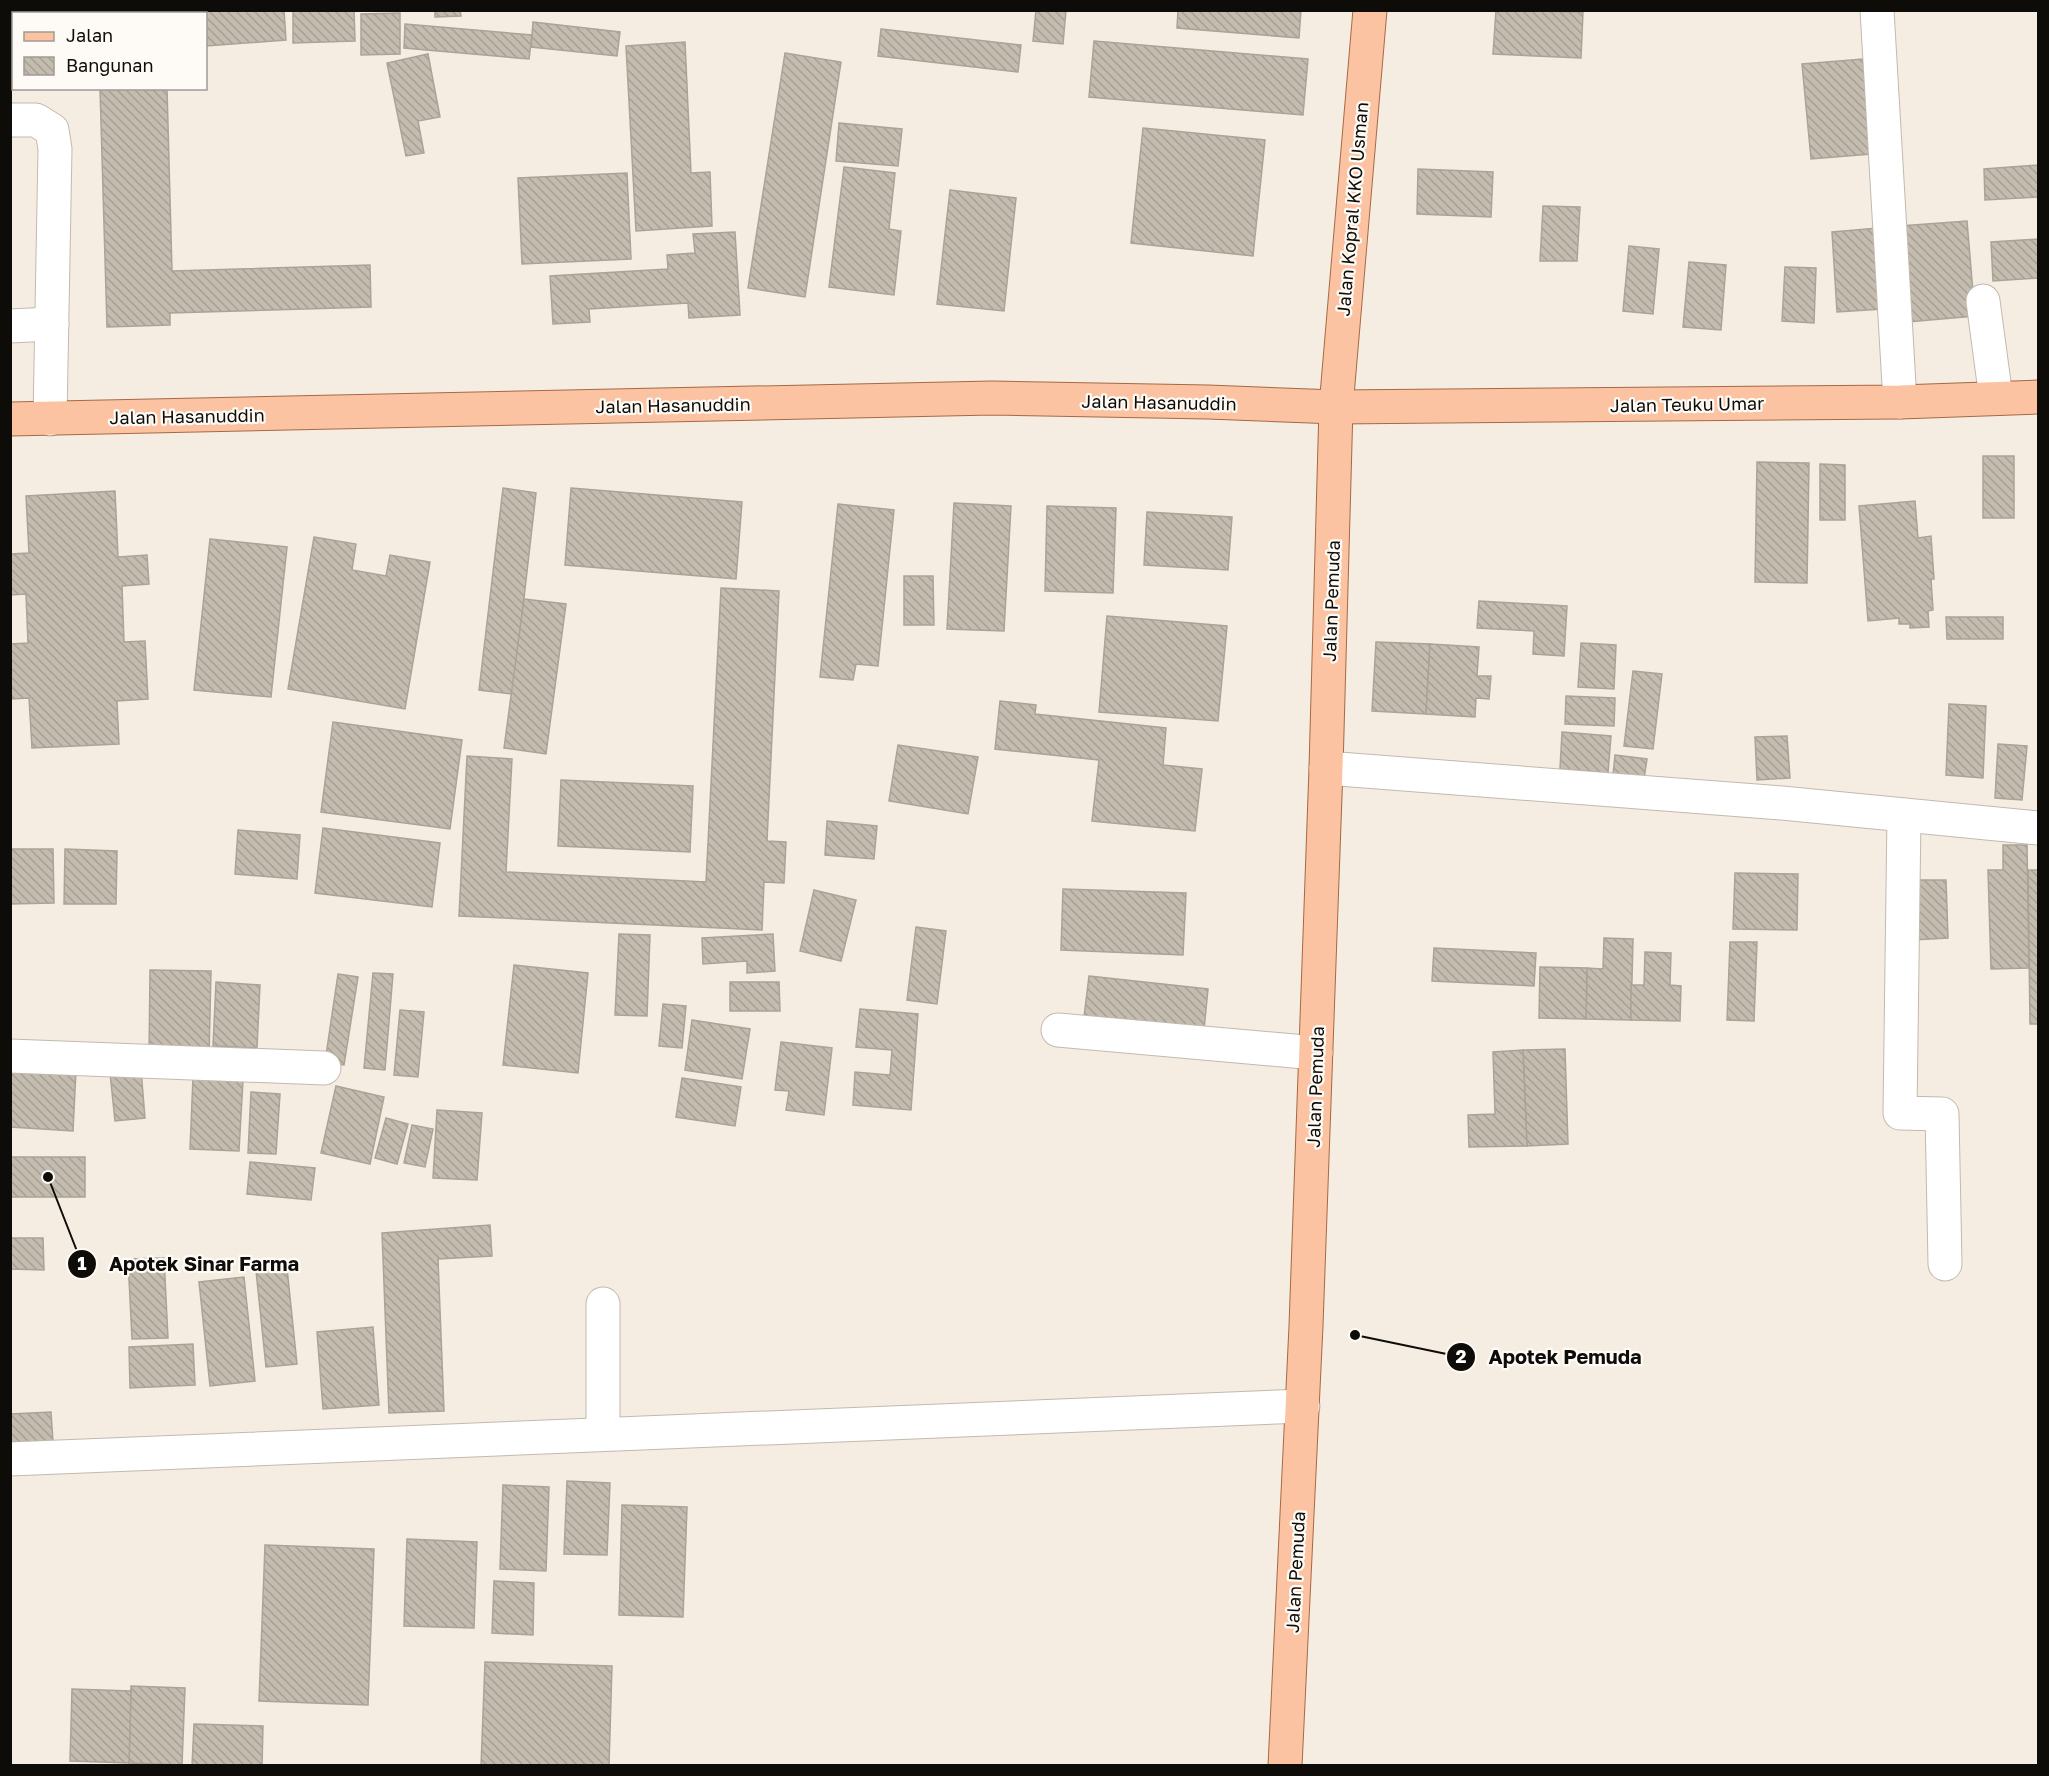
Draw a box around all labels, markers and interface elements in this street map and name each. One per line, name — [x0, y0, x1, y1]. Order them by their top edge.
legend — [12, 12, 207, 90]
text: Jalan — [66, 24, 113, 46]
text: Bangunan — [66, 54, 154, 76]
street label: Jalan Kopral KKO Usman — [1332, 101, 1372, 317]
street label: Jalan Hasanuddin — [1081, 390, 1237, 414]
street label: Jalan Teuku Umar — [1610, 392, 1764, 416]
street label: Jalan Hasanuddin — [595, 393, 751, 417]
street label: Jalan Hasanuddin — [109, 404, 265, 428]
street label: Jalan Pemuda — [1318, 540, 1344, 662]
street label: Jalan Pemuda — [1302, 1026, 1328, 1148]
callout: Apotek Sinar Farma — [67, 1245, 311, 1283]
text: Apotek Sinar Farma — [109, 1251, 299, 1275]
text: 1 — [77, 1252, 87, 1274]
callout: Apotek Pemuda — [1446, 1338, 1653, 1376]
text: Apotek Pemuda — [1488, 1344, 1642, 1368]
text: 2 — [1456, 1345, 1467, 1367]
street label: Jalan Pemuda — [1281, 1511, 1309, 1633]

